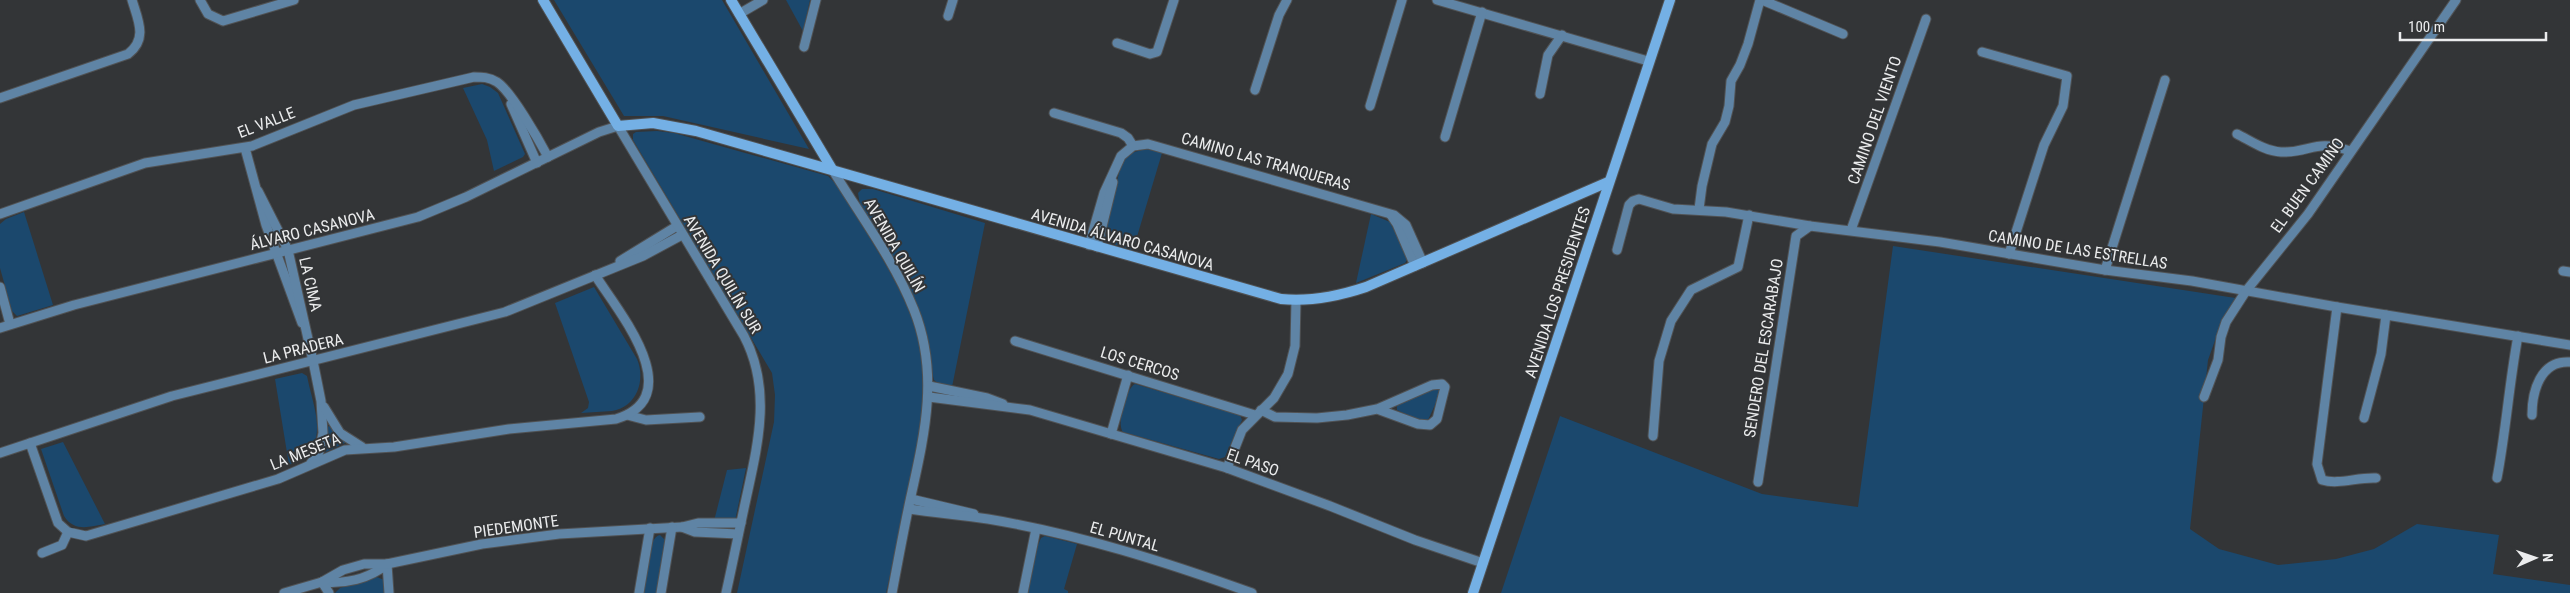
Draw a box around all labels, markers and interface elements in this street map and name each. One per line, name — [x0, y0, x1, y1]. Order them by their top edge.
scale bar — [2400, 10, 2546, 42]
text: 100 m — [2408, 18, 2445, 36]
street label: CAMINO DEL VIENTO — [1844, 54, 1905, 187]
street label: EL VALLE — [235, 103, 298, 142]
street label: CAMINO LAS TRANQUERAS — [1179, 128, 1352, 195]
street label: EL BUEN CAMINO — [2267, 134, 2348, 236]
street label: AVENIDA QUILÍN — [860, 195, 929, 296]
street label: AVENIDA ÁLVARO CASANOVA — [1029, 204, 1216, 275]
street label: AVENIDA LOS PRESIDENTES — [1521, 204, 1594, 380]
street label: ÁLVARO CASANOVA — [248, 205, 376, 254]
street label: AVENIDA QUILÍN SUR — [680, 212, 766, 337]
street label: CAMINO DE LAS ESTRELLAS — [1987, 226, 2169, 273]
street label: LA CIMA — [295, 255, 326, 313]
street label: SENDERO DEL ESCARABAJO — [1740, 257, 1787, 439]
street label: LA PRADERA — [261, 329, 345, 368]
street label: LOS CERCOS — [1098, 343, 1181, 384]
street label: LA MESETA — [267, 429, 343, 474]
street label: EL PASO — [1224, 445, 1282, 480]
street label: PIEDEMONTE — [472, 511, 560, 542]
street label: EL PUNTAL — [1088, 518, 1162, 556]
north arrow — [2510, 533, 2560, 583]
text: N — [2540, 553, 2556, 562]

